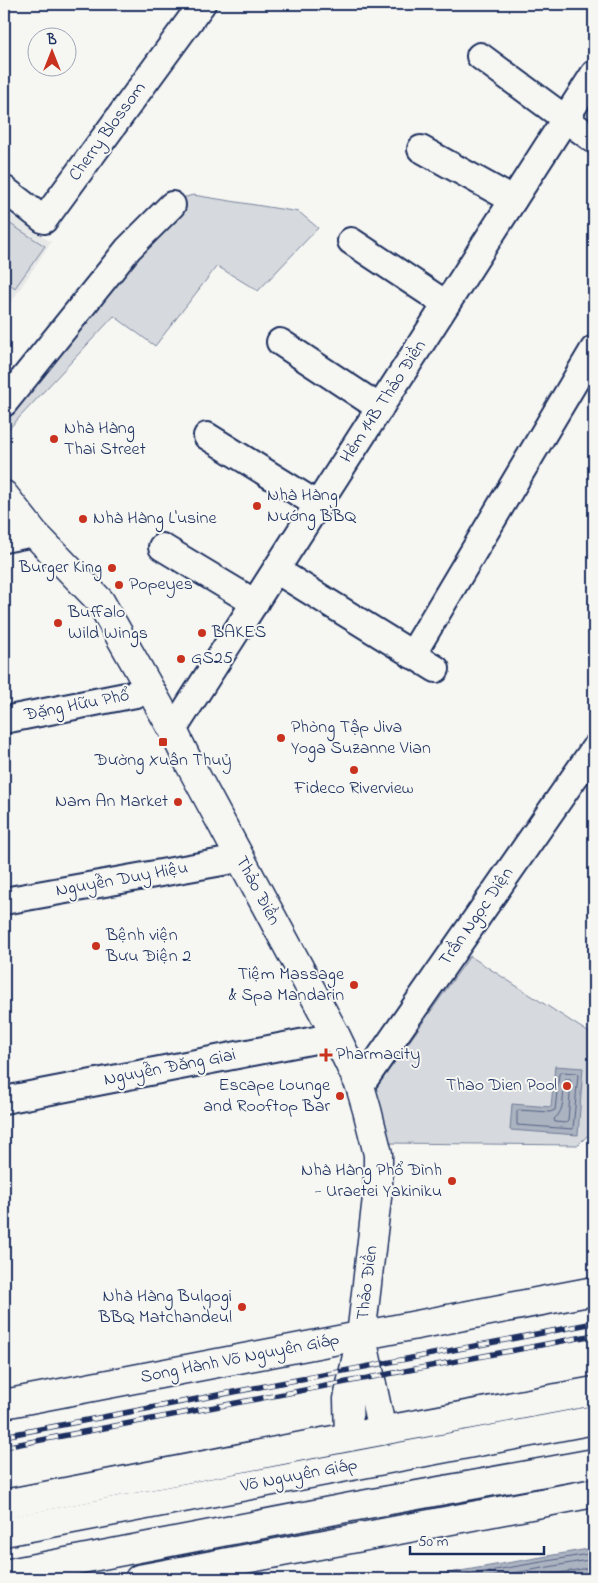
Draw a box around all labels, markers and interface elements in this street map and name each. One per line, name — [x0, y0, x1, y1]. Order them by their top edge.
north arrow — [28, 28, 78, 78]
text: B — [46, 30, 57, 51]
street label: Cherry Blossom — [63, 77, 153, 187]
street label: Hẻm 14B Thảo Điền — [334, 335, 434, 469]
place label: Nhà Hàng Thai Street — [64, 416, 146, 463]
marker: Nhà Hàng Thai Street — [48, 433, 60, 445]
place label: Nhà Hàng Nướng BBQ — [267, 483, 356, 531]
marker: Nhà Hàng Nướng BBQ — [251, 500, 263, 512]
place label: Nhà Hàng L'usine — [93, 506, 217, 533]
marker: Nhà Hàng L'usine — [77, 513, 89, 525]
place label: Burger King — [18, 555, 102, 582]
marker: Burger King — [106, 562, 118, 574]
place label: Popeyes — [129, 572, 193, 598]
marker: Popeyes — [113, 579, 125, 591]
place label: Buffalo Wild Wings — [67, 600, 148, 648]
marker: Buffalo Wild Wings — [52, 617, 64, 629]
place label: BAKES — [211, 620, 266, 646]
marker: BAKES — [196, 627, 208, 639]
place label: GS25 — [191, 646, 233, 672]
marker: GS25 — [175, 653, 187, 665]
street label: Đặng Hữu Phổ — [21, 683, 132, 730]
place label: Phòng Tập Jiva Yoga Suzanne Vian — [291, 715, 431, 763]
marker: Phòng Tập Jiva Yoga Suzanne Vian — [275, 732, 287, 744]
marker: Đường Xuân Thuỷ — [157, 736, 169, 748]
place label: Đường Xuân Thuỷ — [93, 748, 232, 775]
marker: Fideco Riverview — [348, 764, 360, 776]
place label: Fideco Riverview — [293, 776, 414, 802]
place label: Nam An Market — [55, 789, 168, 815]
marker: Nam An Market — [172, 796, 184, 808]
street label: Thảo Điền — [228, 852, 286, 930]
street label: Nguyễn Duy Hiệu — [54, 856, 190, 905]
street label: Trần Ngọc Diện — [433, 862, 522, 972]
place label: Bệnh viện Bưu Điện 2 — [105, 923, 191, 970]
marker: Bệnh viện Bưu Điện 2 — [90, 940, 102, 952]
place label: Tiệm Massage & Spa Mandarin — [229, 962, 345, 1009]
marker: Tiệm Massage & Spa Mandarin — [348, 979, 360, 991]
street label: Nguyễn Đăng Giai — [102, 1042, 238, 1095]
place label: Pharmacity — [336, 1042, 420, 1068]
marker: Pharmacity — [320, 1049, 332, 1061]
place label: Escape Lounge and Rooftop Bar — [203, 1073, 331, 1120]
place label: Thao Dien Pool — [446, 1073, 557, 1099]
marker: Thao Dien Pool — [561, 1080, 573, 1092]
marker: Escape Lounge and Rooftop Bar — [334, 1090, 346, 1102]
place label: Nhà Hàng Phổ Đình - Uraetei Yakiniku — [301, 1158, 442, 1205]
marker: Nhà Hàng Phổ Đình - Uraetei Yakiniku — [446, 1175, 458, 1187]
street label: Thảo Điền — [351, 1244, 386, 1322]
place label: Nhà Hàng Bulgogi BBQ Matchandeul — [97, 1284, 232, 1331]
marker: Nhà Hàng Bulgogi BBQ Matchandeul — [236, 1301, 248, 1313]
street label: Song Hành Võ Nguyên Giáp — [138, 1327, 342, 1392]
street label: Võ Nguyên Giáp — [238, 1452, 360, 1501]
scale bar — [410, 1523, 544, 1555]
text: 50 m — [418, 1531, 449, 1553]

